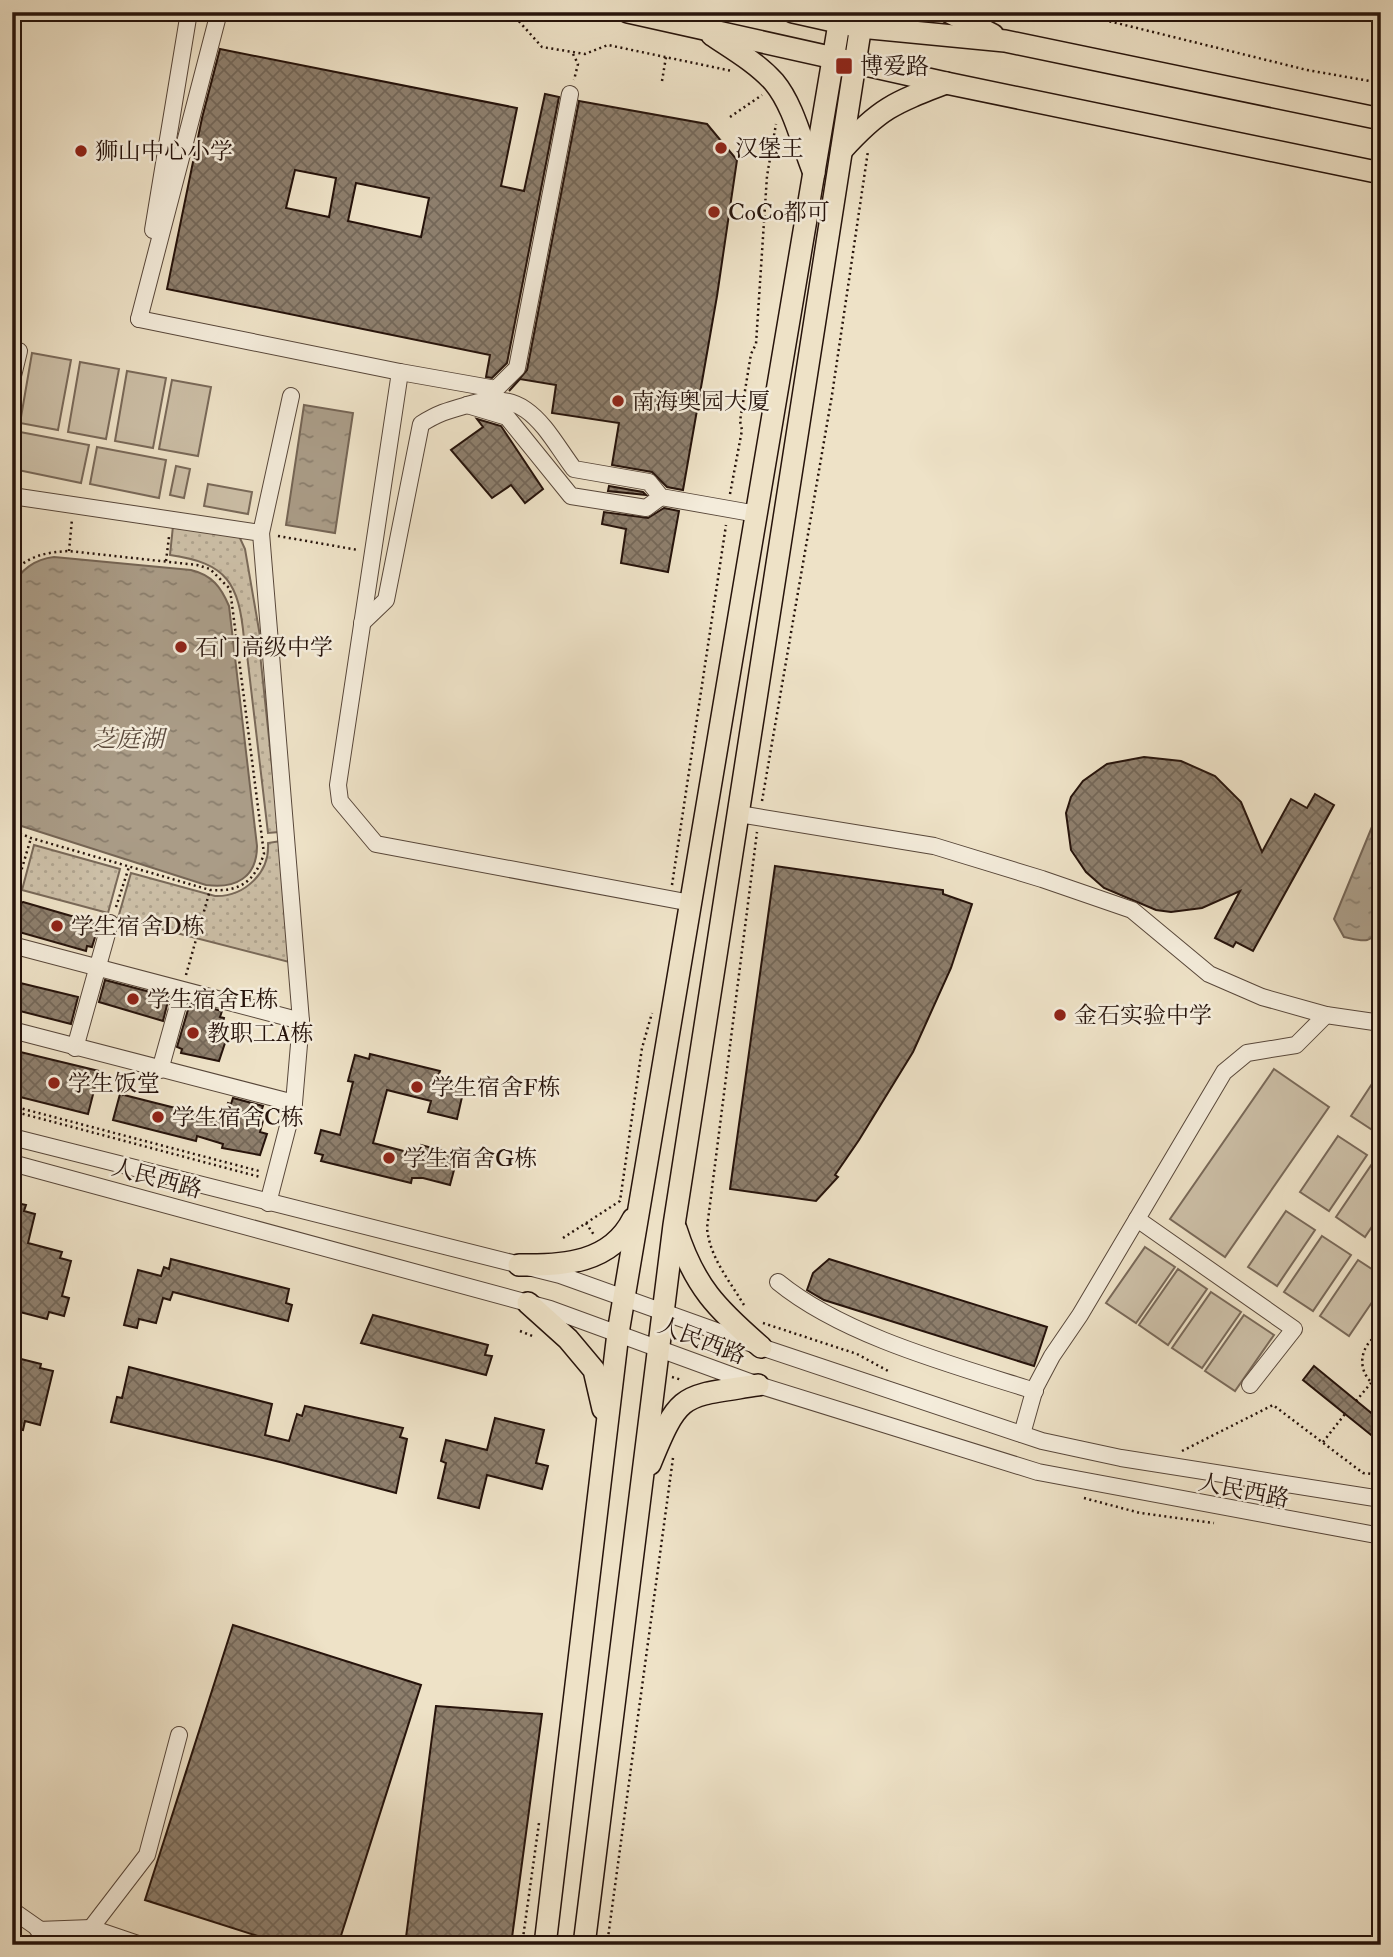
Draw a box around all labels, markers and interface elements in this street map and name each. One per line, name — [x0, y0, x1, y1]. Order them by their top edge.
place label: 博爱路 — [860, 52, 929, 81]
marker: 博爱路 — [834, 56, 854, 76]
place label: 汉堡王 — [735, 134, 804, 163]
place label: 狮山中心小学 — [95, 137, 233, 166]
marker: 汉堡王 — [713, 140, 729, 156]
marker: 狮山中心小学 — [73, 143, 89, 159]
place label: CoCo都可 — [728, 198, 830, 227]
marker: CoCo都可 — [706, 204, 722, 220]
place label: 南海奥园大厦 — [632, 387, 770, 416]
marker: 南海奥园大厦 — [610, 393, 626, 409]
place label: 石门高级中学 — [195, 633, 333, 662]
marker: 石门高级中学 — [173, 639, 189, 655]
water label: 芝庭湖 — [92, 724, 168, 755]
place label: 学生宿舍D栋 — [71, 912, 205, 941]
marker: 学生宿舍D栋 — [49, 918, 65, 934]
place label: 学生宿舍E栋 — [147, 985, 279, 1014]
marker: 学生宿舍E栋 — [125, 991, 141, 1007]
place label: 金石实验中学 — [1074, 1001, 1212, 1030]
marker: 金石实验中学 — [1052, 1007, 1068, 1023]
place label: 教职工A栋 — [207, 1019, 314, 1048]
marker: 教职工A栋 — [185, 1025, 201, 1041]
place label: 学生饭堂 — [68, 1069, 160, 1098]
place label: 学生宿舍F栋 — [431, 1073, 560, 1102]
marker: 学生饭堂 — [46, 1075, 62, 1091]
marker: 学生宿舍F栋 — [409, 1079, 425, 1095]
place label: 学生宿舍C栋 — [172, 1103, 304, 1132]
marker: 学生宿舍C栋 — [150, 1109, 166, 1125]
place label: 学生宿舍G栋 — [403, 1144, 537, 1173]
marker: 学生宿舍G栋 — [381, 1150, 397, 1166]
street label: 人民西路 — [109, 1153, 205, 1204]
street label: 人民西路 — [654, 1310, 750, 1370]
street label: 人民西路 — [1196, 1467, 1292, 1514]

